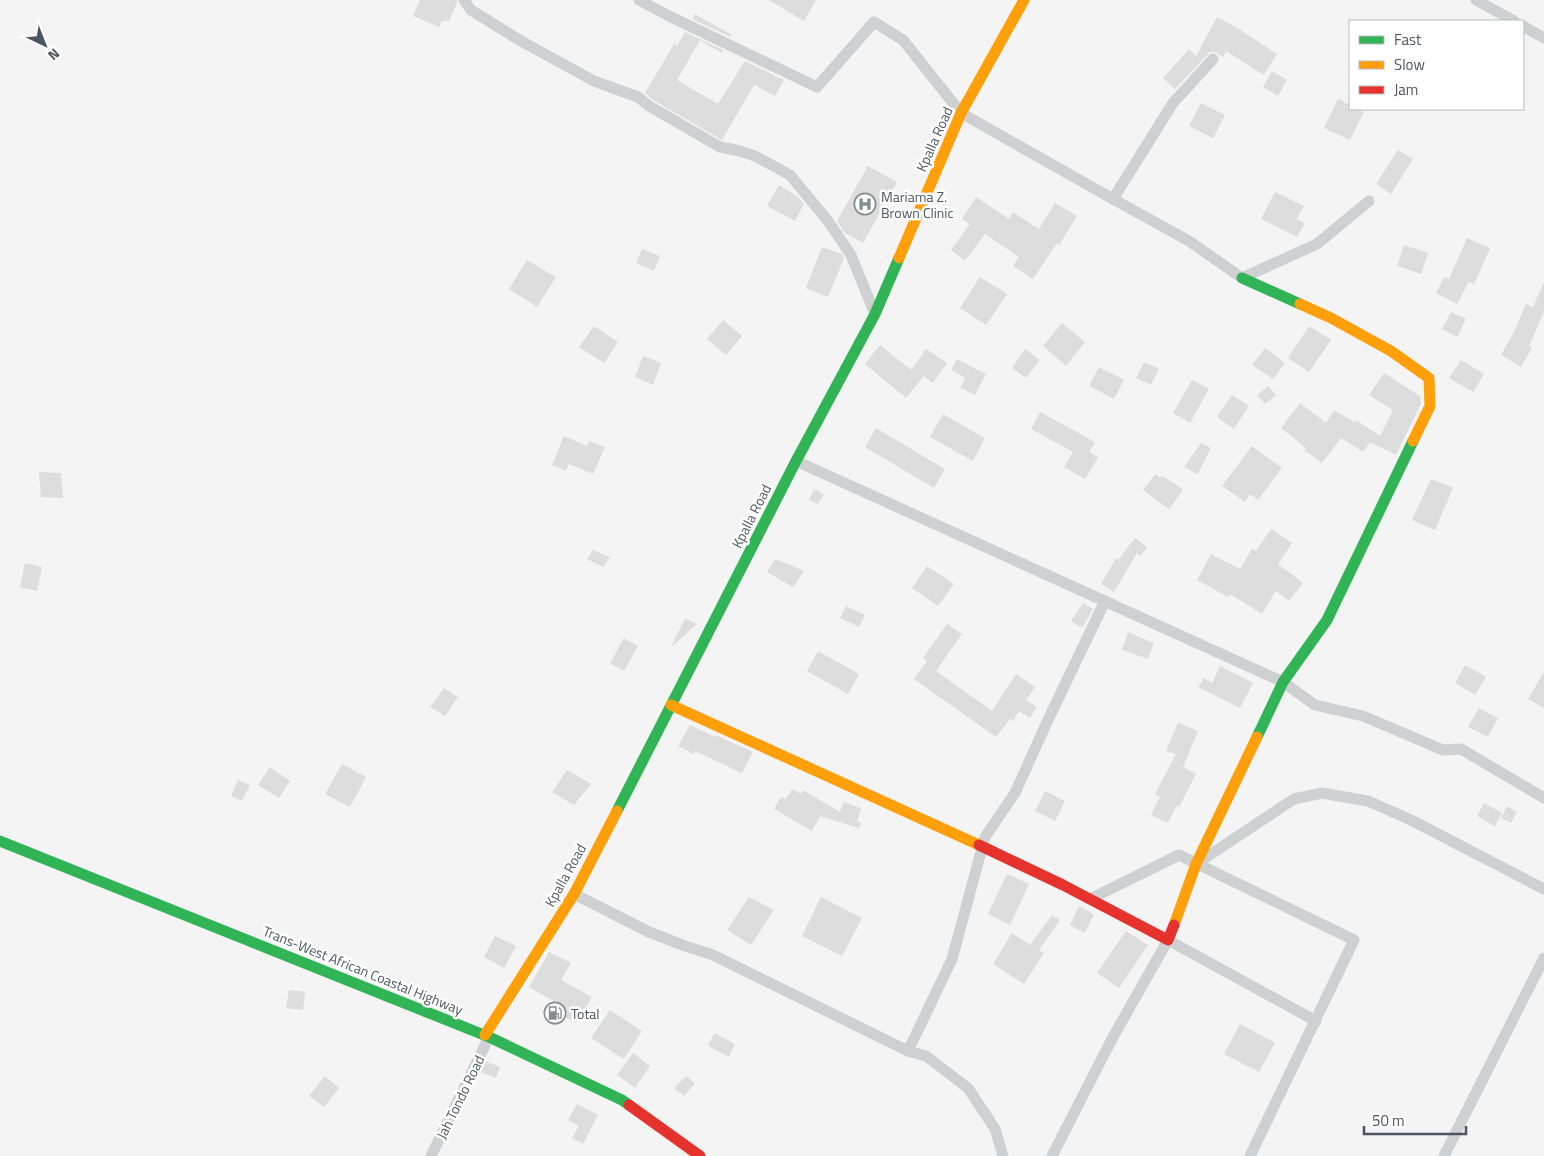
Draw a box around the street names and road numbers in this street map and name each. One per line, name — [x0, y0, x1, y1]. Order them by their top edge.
street label: Kpalla Road — [910, 103, 958, 175]
street label: Kpalla Road — [726, 480, 776, 552]
street label: Kpalla Road — [539, 840, 591, 910]
street label: Trans-West African Coastal Highway — [260, 920, 466, 1020]
street label: Jah Tondo Road — [431, 1052, 489, 1142]

